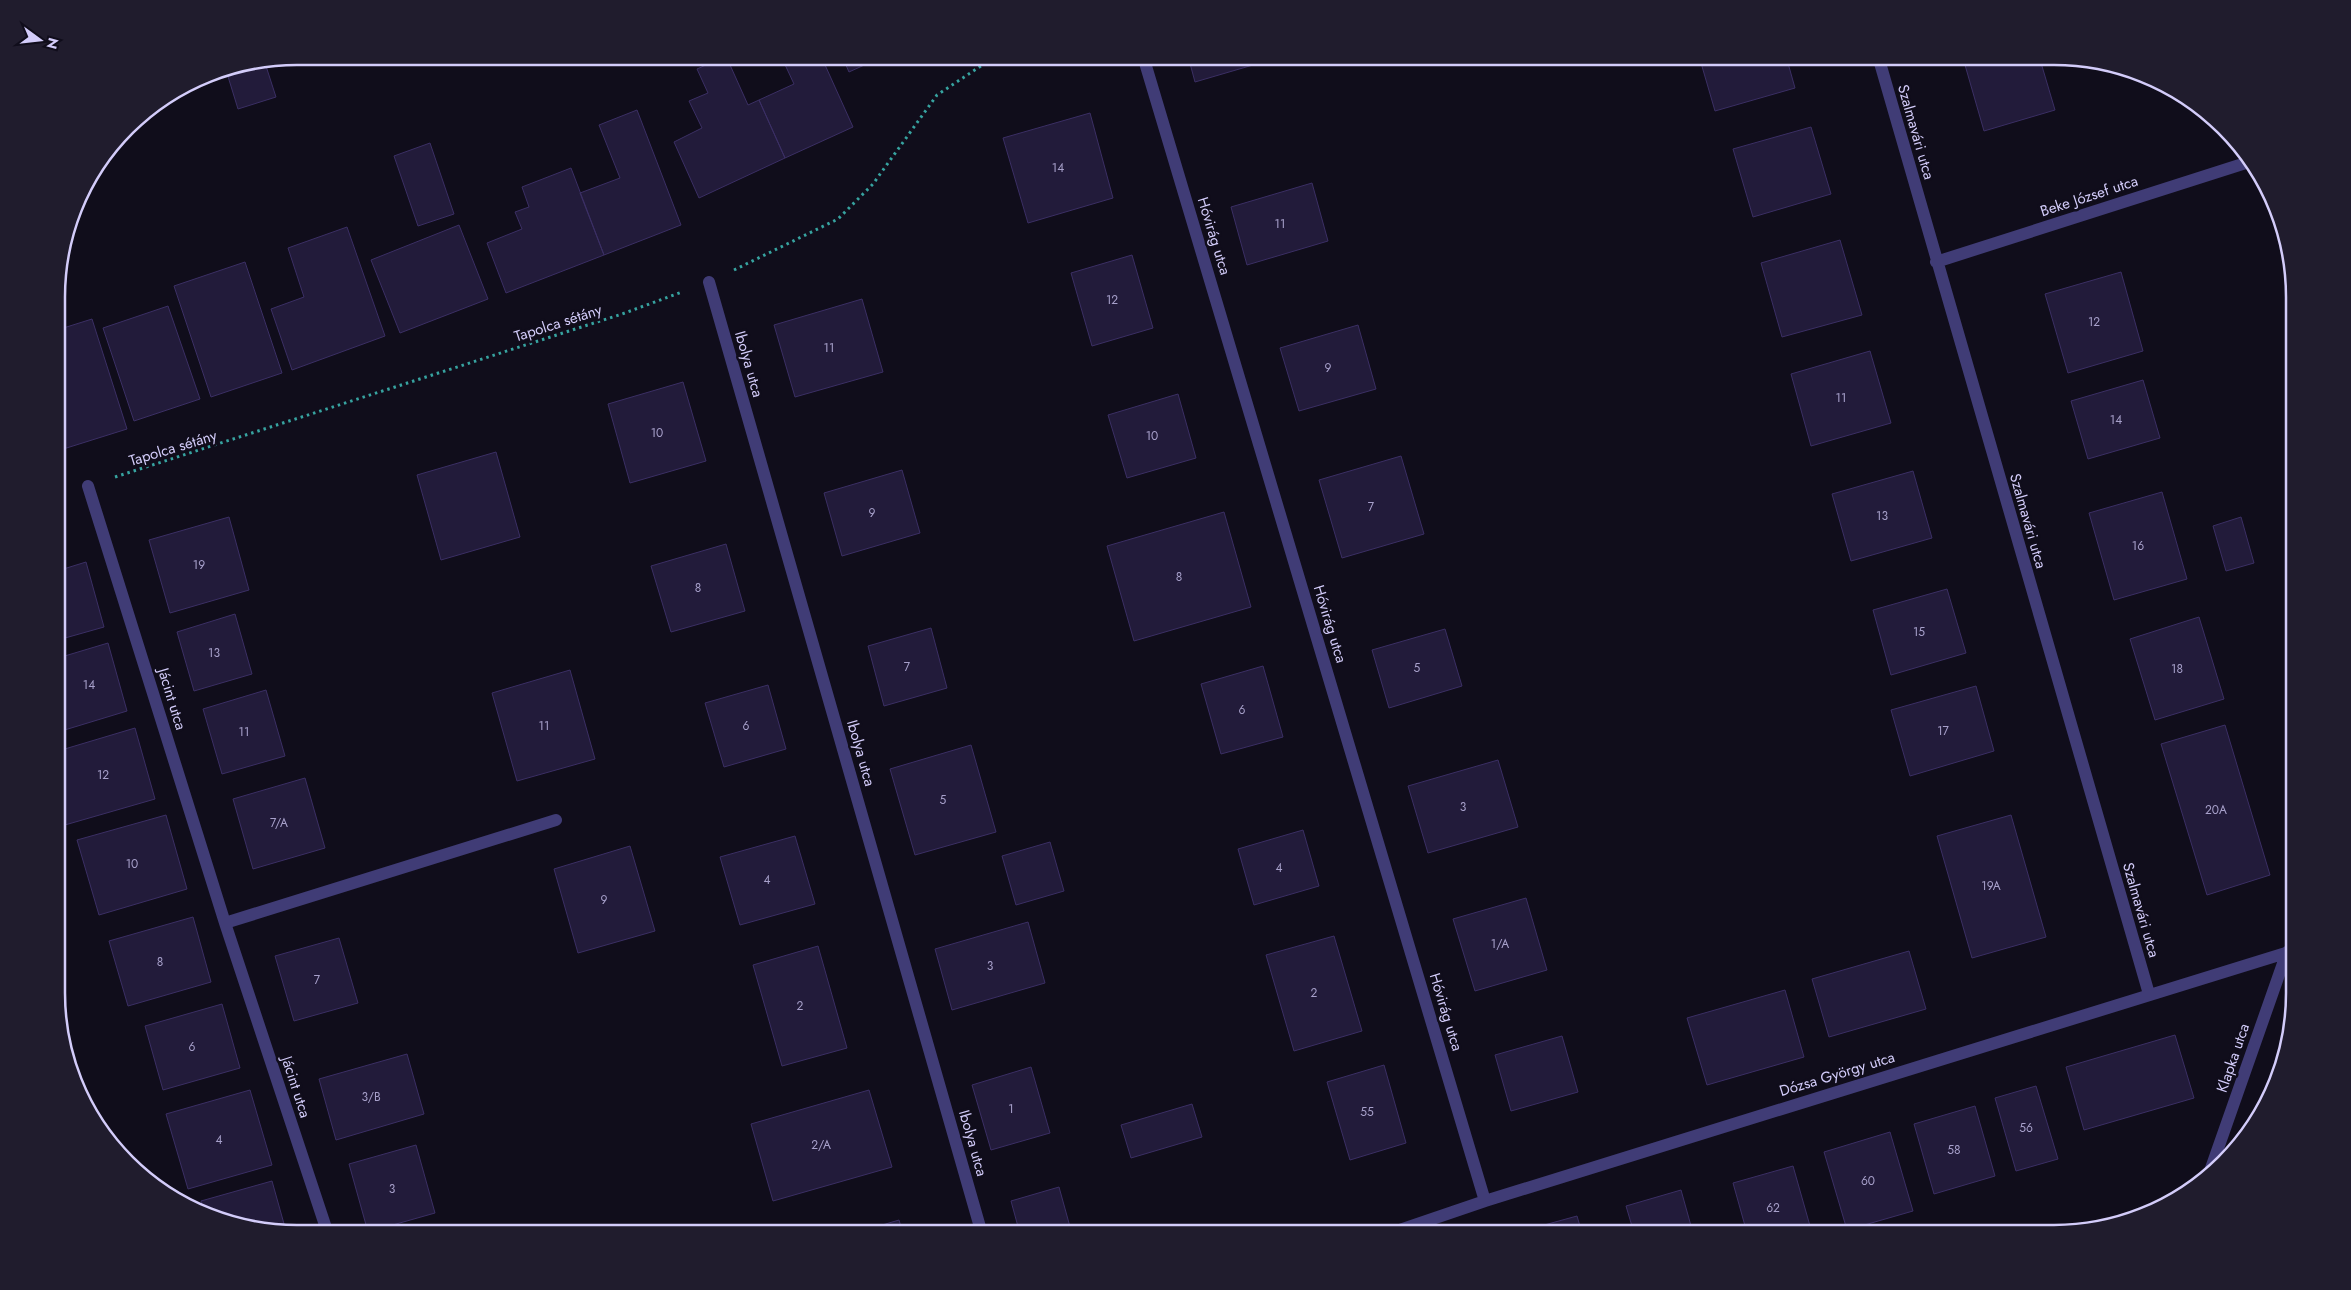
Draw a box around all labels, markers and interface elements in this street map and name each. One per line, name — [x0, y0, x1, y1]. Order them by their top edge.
north arrow — [15, 15, 65, 65]
text: N — [41, 35, 64, 51]
street label: Szalmavári utca — [1892, 82, 1940, 182]
house number: 14 — [1052, 159, 1064, 177]
street label: Beke József utca — [2037, 170, 2141, 222]
street label: Hóvirág utca — [1192, 194, 1236, 278]
house number: 11 — [1275, 215, 1285, 233]
house number: 12 — [1106, 291, 1118, 309]
street label: Tapolca sétány — [511, 298, 605, 347]
house number: 12 — [2088, 313, 2100, 331]
street label: Ibolya utca — [729, 328, 769, 400]
house number: 11 — [824, 339, 834, 357]
house number: 9 — [1325, 359, 1332, 377]
house number: 11 — [1836, 389, 1846, 407]
house number: 14 — [2110, 411, 2122, 429]
street label: Tapolca sétány — [126, 424, 220, 472]
house number: 10 — [651, 424, 663, 442]
house number: 10 — [1146, 427, 1158, 445]
street label: Szalmavári utca — [2004, 471, 2052, 571]
house number: 7 — [1368, 498, 1375, 516]
house number: 9 — [869, 504, 876, 522]
house number: 13 — [1876, 507, 1888, 525]
house number: 16 — [2132, 537, 2144, 555]
house number: 19 — [193, 556, 205, 574]
house number: 8 — [1176, 568, 1182, 586]
house number: 8 — [695, 579, 701, 597]
street label: Hóvirág utca — [1308, 582, 1352, 666]
house number: 15 — [1913, 623, 1925, 641]
house number: 13 — [208, 644, 220, 662]
house number: 7 — [904, 658, 911, 676]
house number: 5 — [1414, 659, 1421, 677]
house number: 18 — [2171, 660, 2183, 678]
street label: Jácint utca — [152, 663, 192, 733]
house number: 14 — [83, 676, 95, 694]
house number: 6 — [1239, 701, 1246, 719]
house number: 11 — [539, 717, 549, 735]
house number: 6 — [743, 717, 750, 735]
street label: Ibolya utca — [841, 717, 881, 789]
house number: 17 — [1937, 722, 1950, 740]
house number: 11 — [239, 723, 249, 741]
house number: 12 — [97, 766, 109, 784]
house number: 5 — [940, 791, 947, 809]
house number: 3 — [1460, 798, 1467, 816]
house number: 20A — [2205, 801, 2227, 819]
house number: 7/A — [270, 814, 288, 832]
house number: 10 — [126, 855, 138, 873]
house number: 4 — [1276, 859, 1283, 877]
street label: Szalmavári utca — [2117, 860, 2165, 960]
house number: 4 — [764, 871, 771, 889]
house number: 19A — [1981, 877, 2001, 895]
house number: 9 — [601, 891, 608, 909]
house number: 1/A — [1491, 935, 1509, 953]
house number: 8 — [157, 953, 163, 971]
house number: 3 — [987, 957, 994, 975]
street label: Hóvirág utca — [1424, 970, 1468, 1054]
house number: 7 — [314, 971, 321, 989]
house number: 2 — [1311, 984, 1318, 1002]
house number: 2 — [797, 997, 804, 1015]
street label: Klapka utca — [2211, 1020, 2255, 1096]
house number: 6 — [189, 1038, 196, 1056]
street label: Dózsa György utca — [1777, 1046, 1897, 1102]
street label: Jácint utca — [275, 1051, 316, 1121]
house number: 3/B — [361, 1088, 381, 1106]
house number: 1 — [1008, 1100, 1014, 1118]
house number: 55 — [1360, 1103, 1374, 1121]
street label: Ibolya utca — [953, 1107, 993, 1179]
house number: 56 — [2019, 1119, 2033, 1137]
house number: 4 — [216, 1131, 223, 1149]
house number: 2/A — [811, 1136, 831, 1154]
house number: 58 — [1947, 1141, 1961, 1159]
house number: 60 — [1861, 1172, 1875, 1190]
house number: 3 — [389, 1180, 396, 1198]
house number: 62 — [1766, 1199, 1780, 1217]

